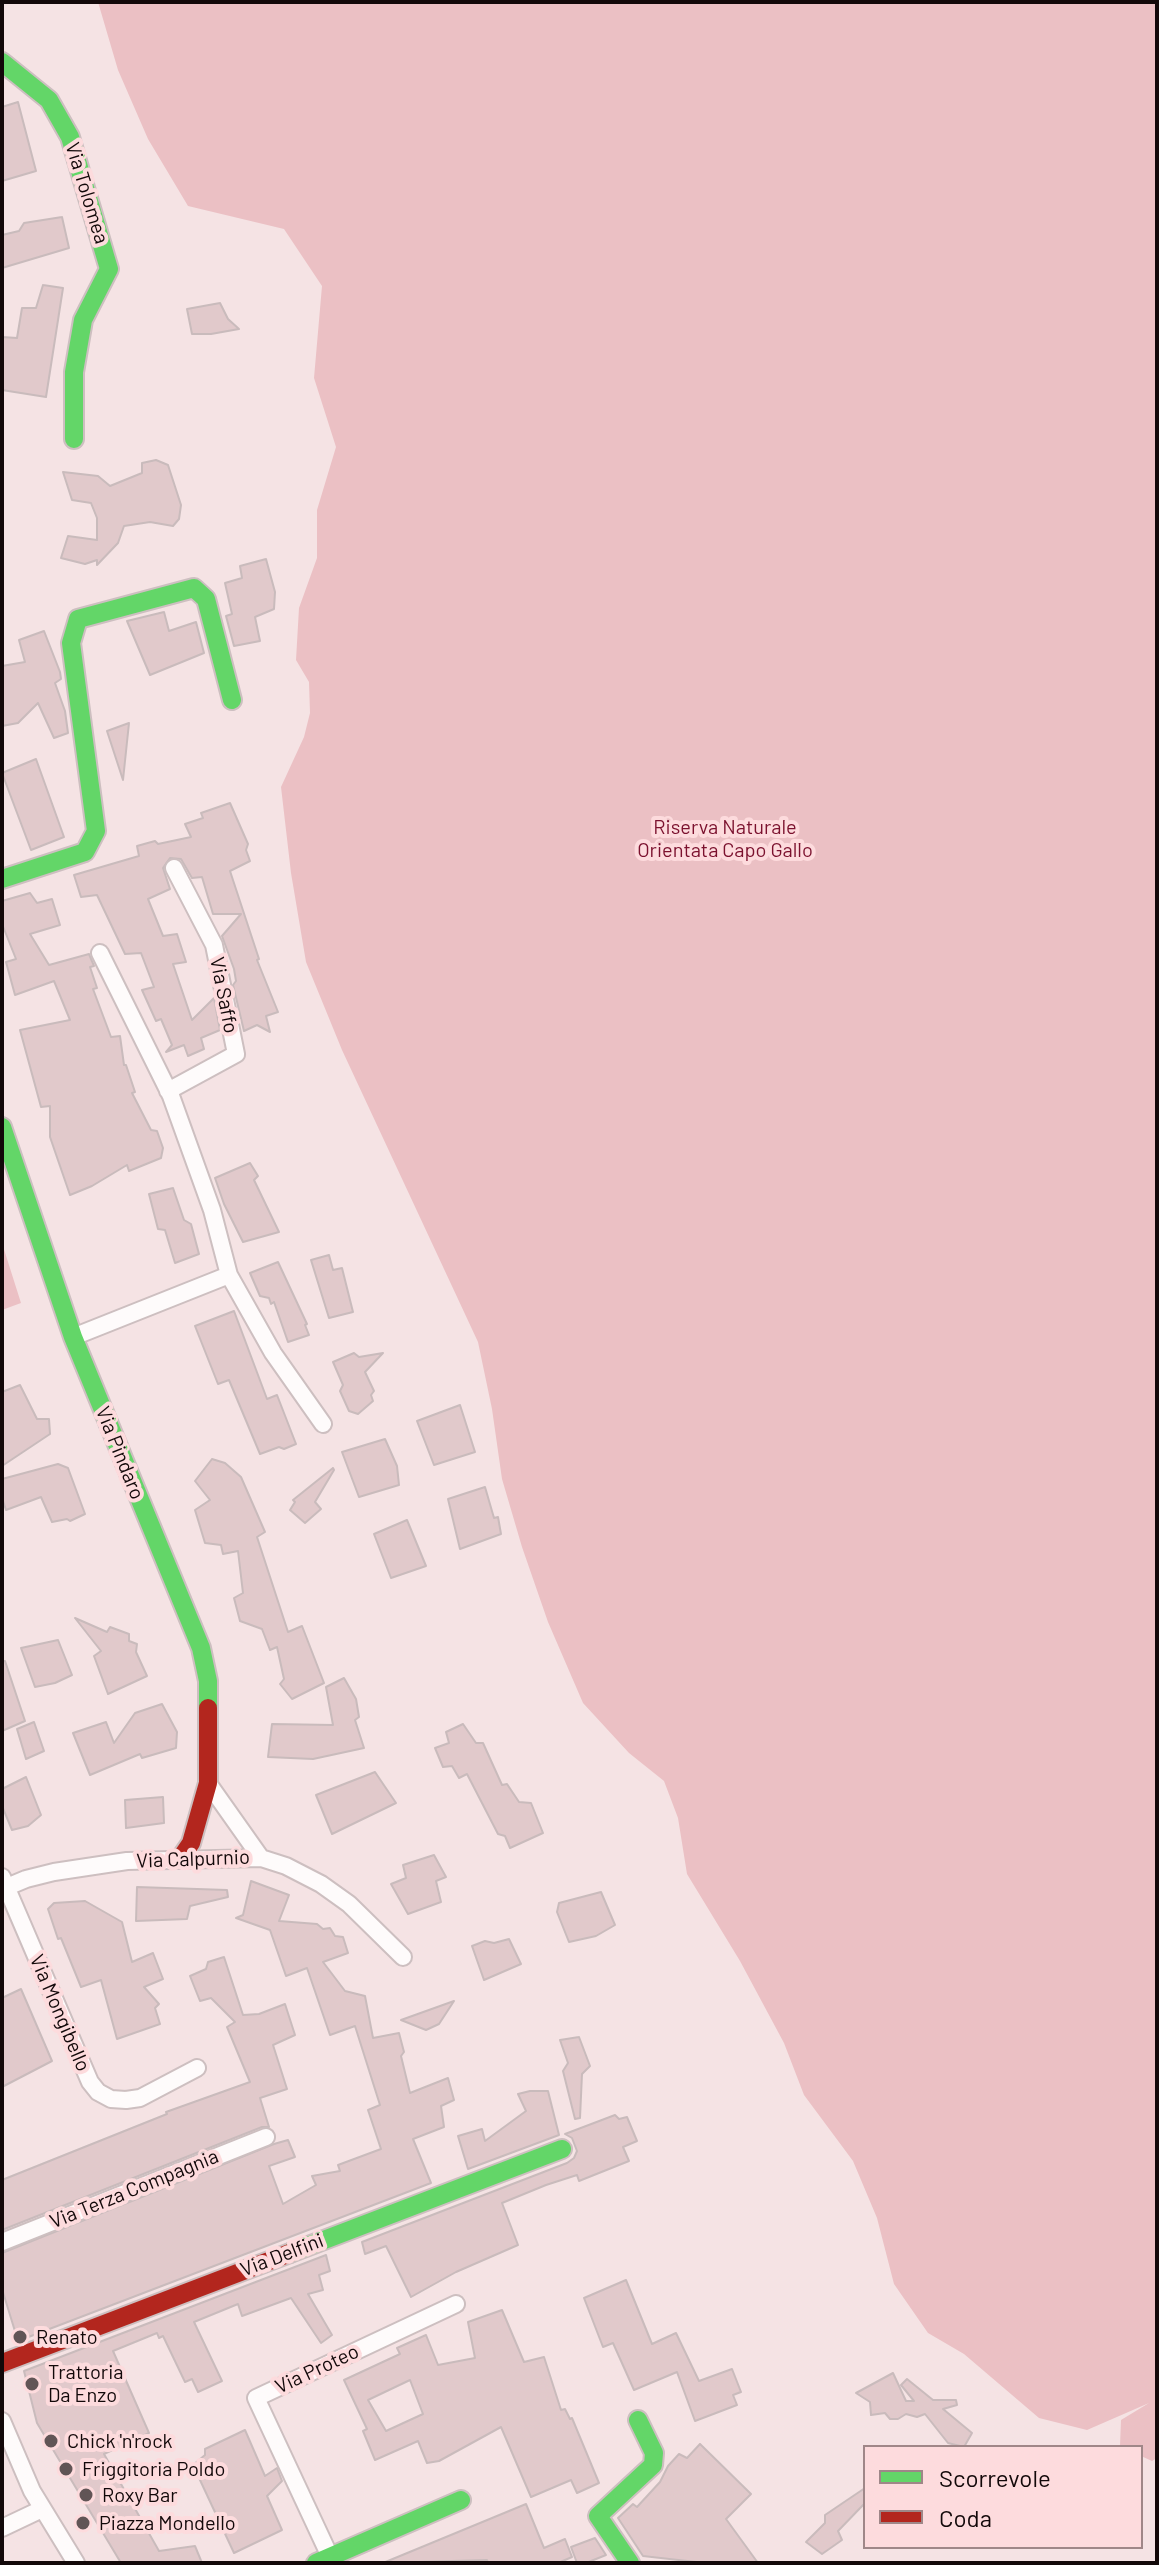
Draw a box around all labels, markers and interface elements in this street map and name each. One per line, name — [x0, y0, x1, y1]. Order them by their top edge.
street label: Via Tolomea — [60, 139, 114, 247]
park label: Riserva Naturale Orientata Capo Gallo — [637, 815, 813, 862]
street label: Via Saffo — [205, 955, 243, 1035]
street label: Via Pindaro — [91, 1403, 149, 1503]
street label: Via Calpurnio — [136, 1845, 250, 1873]
street label: Via Mongibello — [25, 1951, 95, 2075]
street label: Via Terza Compagnia — [46, 2144, 222, 2234]
street label: Via Delfini — [237, 2228, 327, 2282]
place label: Renato — [36, 2325, 98, 2349]
marker: Renato — [11, 2328, 29, 2346]
street label: Via Proteo — [271, 2339, 363, 2399]
place label: Trattoria Da Enzo — [48, 2360, 123, 2407]
marker: Trattoria Da Enzo — [23, 2375, 41, 2393]
place label: Chick 'n'rock — [67, 2429, 173, 2453]
marker: Chick 'n'rock — [42, 2432, 60, 2450]
legend — [863, 2445, 1143, 2549]
place label: Friggitoria Poldo — [82, 2457, 225, 2481]
marker: Friggitoria Poldo — [57, 2460, 75, 2478]
text: Scorrevole — [939, 2463, 1051, 2492]
place label: Roxy Bar — [102, 2483, 178, 2507]
marker: Roxy Bar — [77, 2486, 95, 2504]
text: Coda — [939, 2503, 992, 2532]
place label: Piazza Mondello — [99, 2511, 236, 2535]
marker: Piazza Mondello — [74, 2514, 92, 2532]

